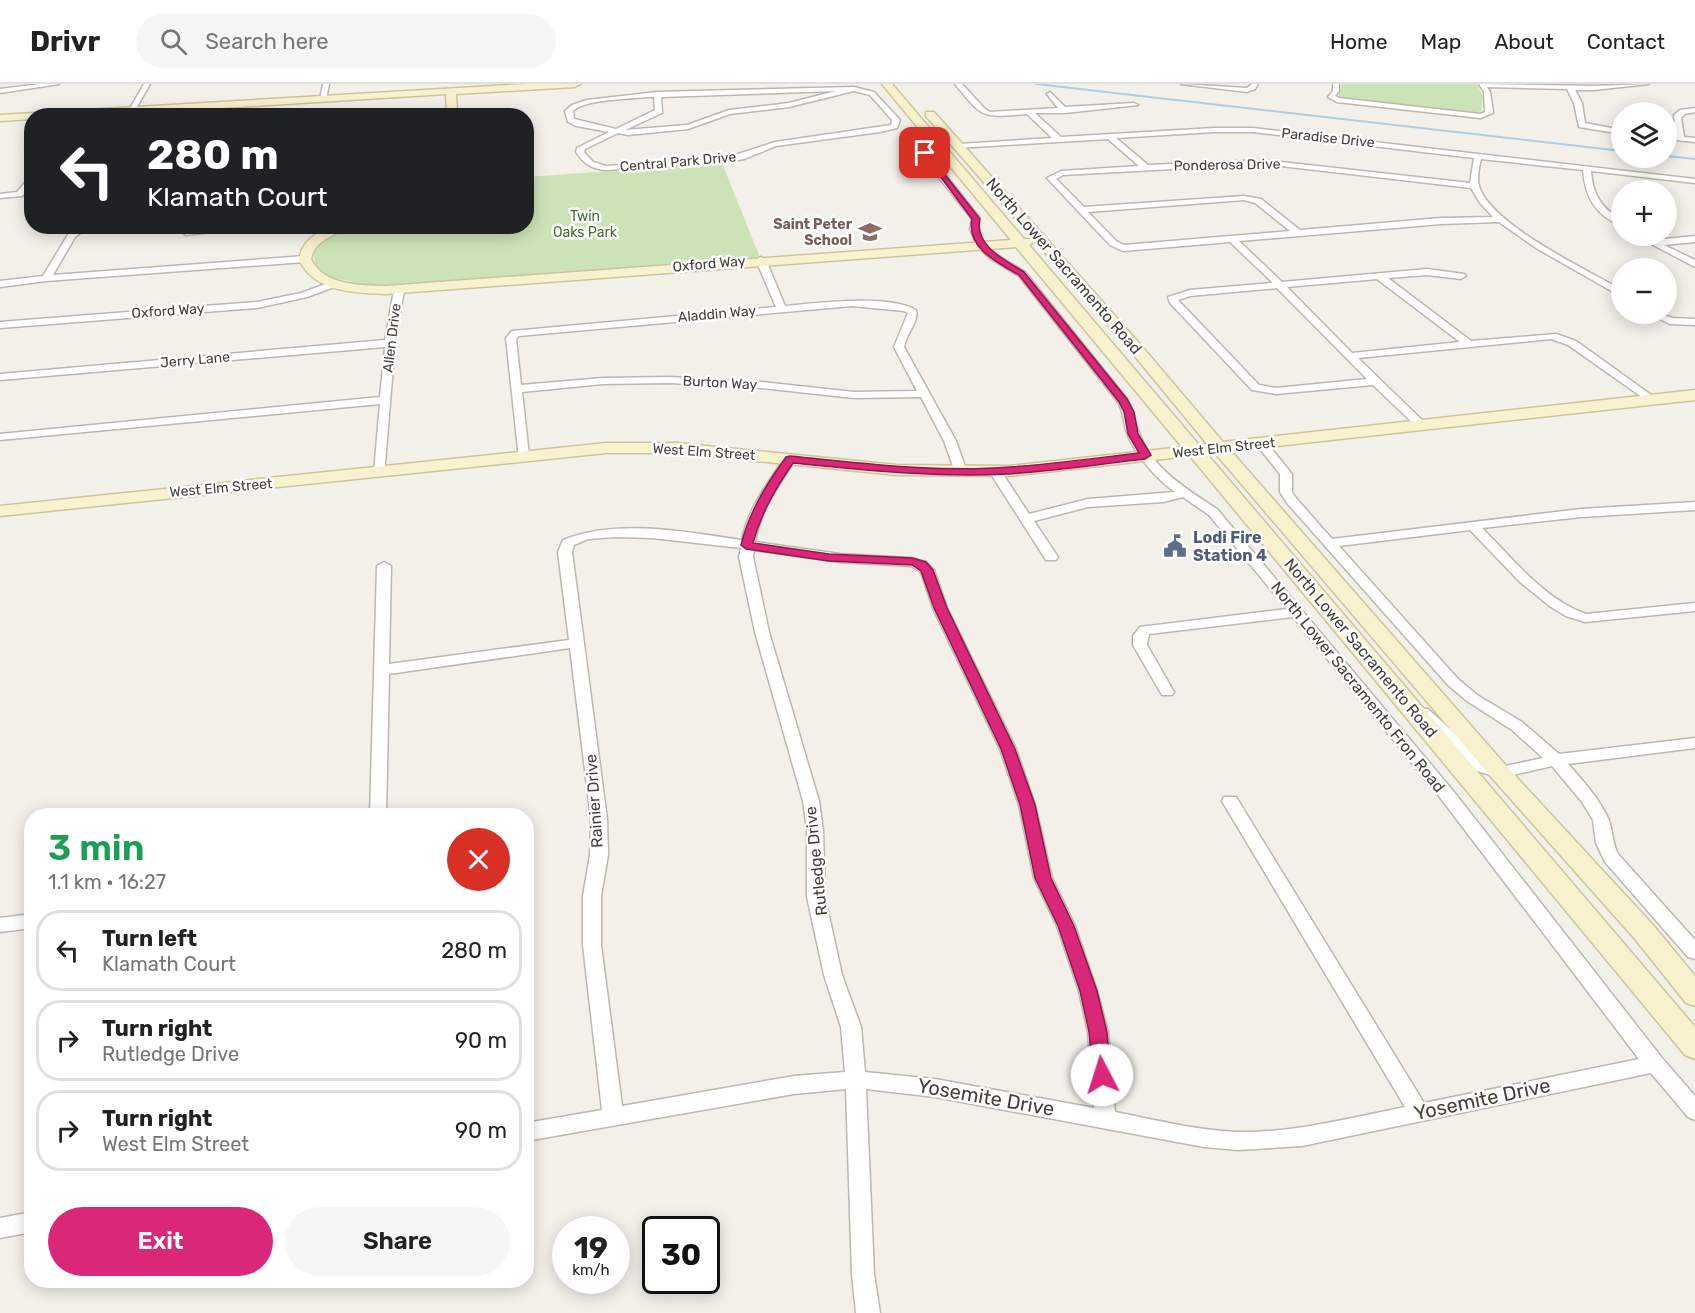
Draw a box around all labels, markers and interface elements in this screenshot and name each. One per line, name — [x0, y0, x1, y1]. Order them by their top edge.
search box — [136, 14, 556, 68]
text: Drivr — [30, 25, 100, 58]
icon: search — [157, 25, 190, 58]
text: Search here — [205, 28, 329, 55]
text: Home — [1330, 29, 1387, 54]
text: Map — [1420, 29, 1461, 54]
text: About — [1494, 29, 1554, 54]
text: Contact — [1587, 29, 1665, 54]
map controls — [1611, 102, 1677, 324]
button: layers — [1611, 102, 1677, 168]
street label: Paradise Drive — [1281, 125, 1375, 151]
pin — [899, 127, 950, 178]
text: 280 m — [147, 130, 279, 180]
icon: left — [48, 132, 126, 210]
icon: arrive — [908, 136, 941, 169]
street label: Central Park Drive — [619, 148, 737, 176]
street label: Ponderosa Drive — [1173, 156, 1281, 174]
street label: North Lower Sacramento Road — [982, 174, 1146, 358]
button: + — [1611, 180, 1677, 246]
text: Klamath Court — [147, 181, 328, 213]
park label: Twin Oaks Park — [553, 208, 618, 241]
place label: Saint Peter School — [773, 216, 853, 249]
school or university icon: Saint Peter School — [857, 219, 883, 245]
street label: Oxford Way — [672, 252, 746, 276]
button: − — [1611, 258, 1677, 324]
street label: Oxford Way — [131, 300, 205, 322]
street label: Allen Drive — [379, 302, 405, 374]
street label: Aladdin Way — [677, 302, 757, 326]
street label: Jerry Lane — [159, 348, 231, 372]
street label: Burton Way — [682, 373, 758, 393]
street label: West Elm Street — [1172, 434, 1277, 462]
street label: West Elm Street — [652, 440, 757, 464]
street label: West Elm Street — [169, 475, 274, 501]
place label: Lodi Fire Station 4 — [1193, 528, 1267, 565]
public building icon: Lodi Fire Station 4 — [1162, 533, 1188, 559]
street label: North Lower Sacramento Road — [1281, 555, 1441, 741]
street label: North Lower Sacramento Fron Road — [1267, 578, 1449, 796]
street label: Rainier Drive — [581, 753, 607, 848]
street label: Rutledge Drive — [801, 805, 831, 917]
text: 3 min — [48, 826, 145, 869]
button: close — [447, 828, 510, 891]
text: 1.1 km · 16:27 — [48, 870, 166, 894]
text: Turn left — [102, 925, 197, 952]
icon: left — [51, 934, 84, 967]
text: 280 m — [441, 937, 507, 964]
text: Klamath Court — [102, 952, 236, 976]
text: Turn right — [102, 1015, 212, 1042]
icon: right — [51, 1024, 84, 1057]
text: 90 m — [455, 1027, 507, 1054]
text: Rutledge Drive — [102, 1042, 239, 1066]
position arrow — [1070, 1043, 1134, 1107]
street label: Yosemite Drive — [916, 1073, 1056, 1121]
street label: Yosemite Drive — [1412, 1073, 1552, 1125]
text: Turn right — [102, 1105, 212, 1132]
icon: right — [51, 1114, 84, 1147]
text: 90 m — [455, 1117, 507, 1144]
text: West Elm Street — [102, 1132, 249, 1156]
button: Exit — [48, 1207, 273, 1276]
button: Share — [285, 1207, 510, 1276]
speed limit sign: 30 — [642, 1216, 720, 1294]
text: 19 — [574, 1230, 608, 1266]
text: km/h — [572, 1261, 610, 1279]

